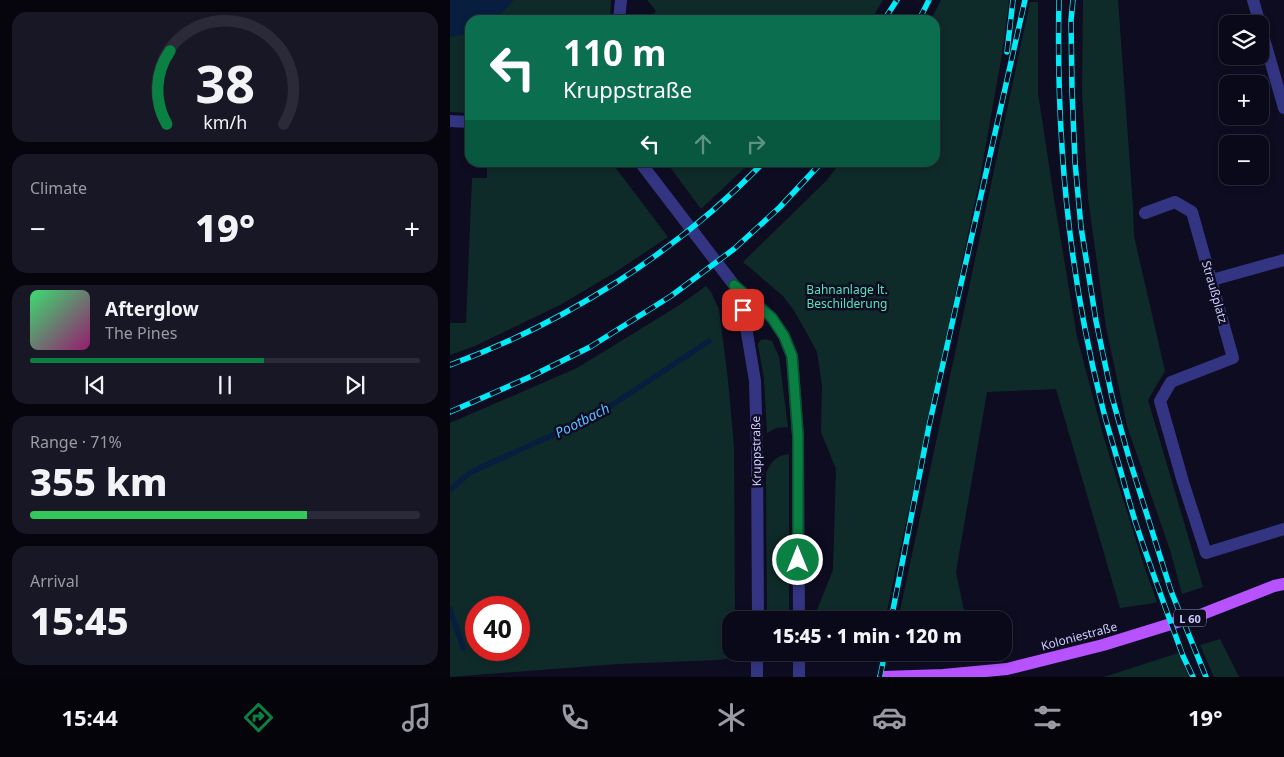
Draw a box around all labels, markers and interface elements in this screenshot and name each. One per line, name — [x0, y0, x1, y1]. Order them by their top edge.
map controls — [1219, 15, 1269, 185]
button: layers — [1219, 15, 1269, 65]
text: 110 m — [563, 29, 666, 76]
icon: left — [480, 35, 545, 100]
text: 38 — [195, 47, 255, 118]
text: Kruppstraße — [563, 74, 692, 104]
button: + — [1219, 75, 1269, 125]
text: km/h — [203, 110, 247, 134]
icon: left — [636, 130, 664, 158]
icon: ahead — [689, 130, 717, 158]
icon: right — [742, 130, 770, 158]
button: − — [1219, 135, 1269, 185]
text: Climate — [30, 177, 87, 199]
text: 19° — [195, 201, 255, 253]
text: − — [30, 209, 46, 247]
text: + — [404, 209, 420, 247]
street label: Straußplatz — [1198, 259, 1232, 326]
park label: Bahnanlage lt. Beschilderung — [806, 281, 888, 312]
pin — [722, 289, 764, 331]
text: Afterglow — [105, 296, 199, 322]
icon: arrive — [729, 296, 757, 324]
text: The Pines — [105, 322, 177, 344]
icon: previous — [81, 371, 109, 399]
icon: pause — [211, 371, 239, 399]
icon: next — [341, 371, 369, 399]
water label: Pootbach — [551, 398, 613, 442]
street label: Kruppstraße — [747, 415, 765, 486]
text: Range · 71% — [30, 431, 122, 453]
text: 355 km — [30, 455, 168, 507]
position arrow — [771, 533, 823, 585]
text: Arrival — [30, 570, 79, 592]
text: 15:45 — [30, 594, 129, 646]
speed limit sign: 40 — [465, 596, 530, 661]
road number: L 60 — [1174, 610, 1206, 626]
street label: Koloniestraße — [1039, 618, 1119, 654]
text: 15:45 · 1 min · 120 m — [772, 623, 962, 649]
icon: directions — [241, 700, 276, 735]
icon: music — [399, 700, 434, 735]
icon: phone — [557, 700, 592, 735]
icon: climate — [714, 700, 749, 735]
icon: car — [872, 700, 907, 735]
icon: filters — [1030, 700, 1065, 735]
text: 15:44 — [61, 702, 118, 732]
text: 19° — [1188, 702, 1222, 732]

